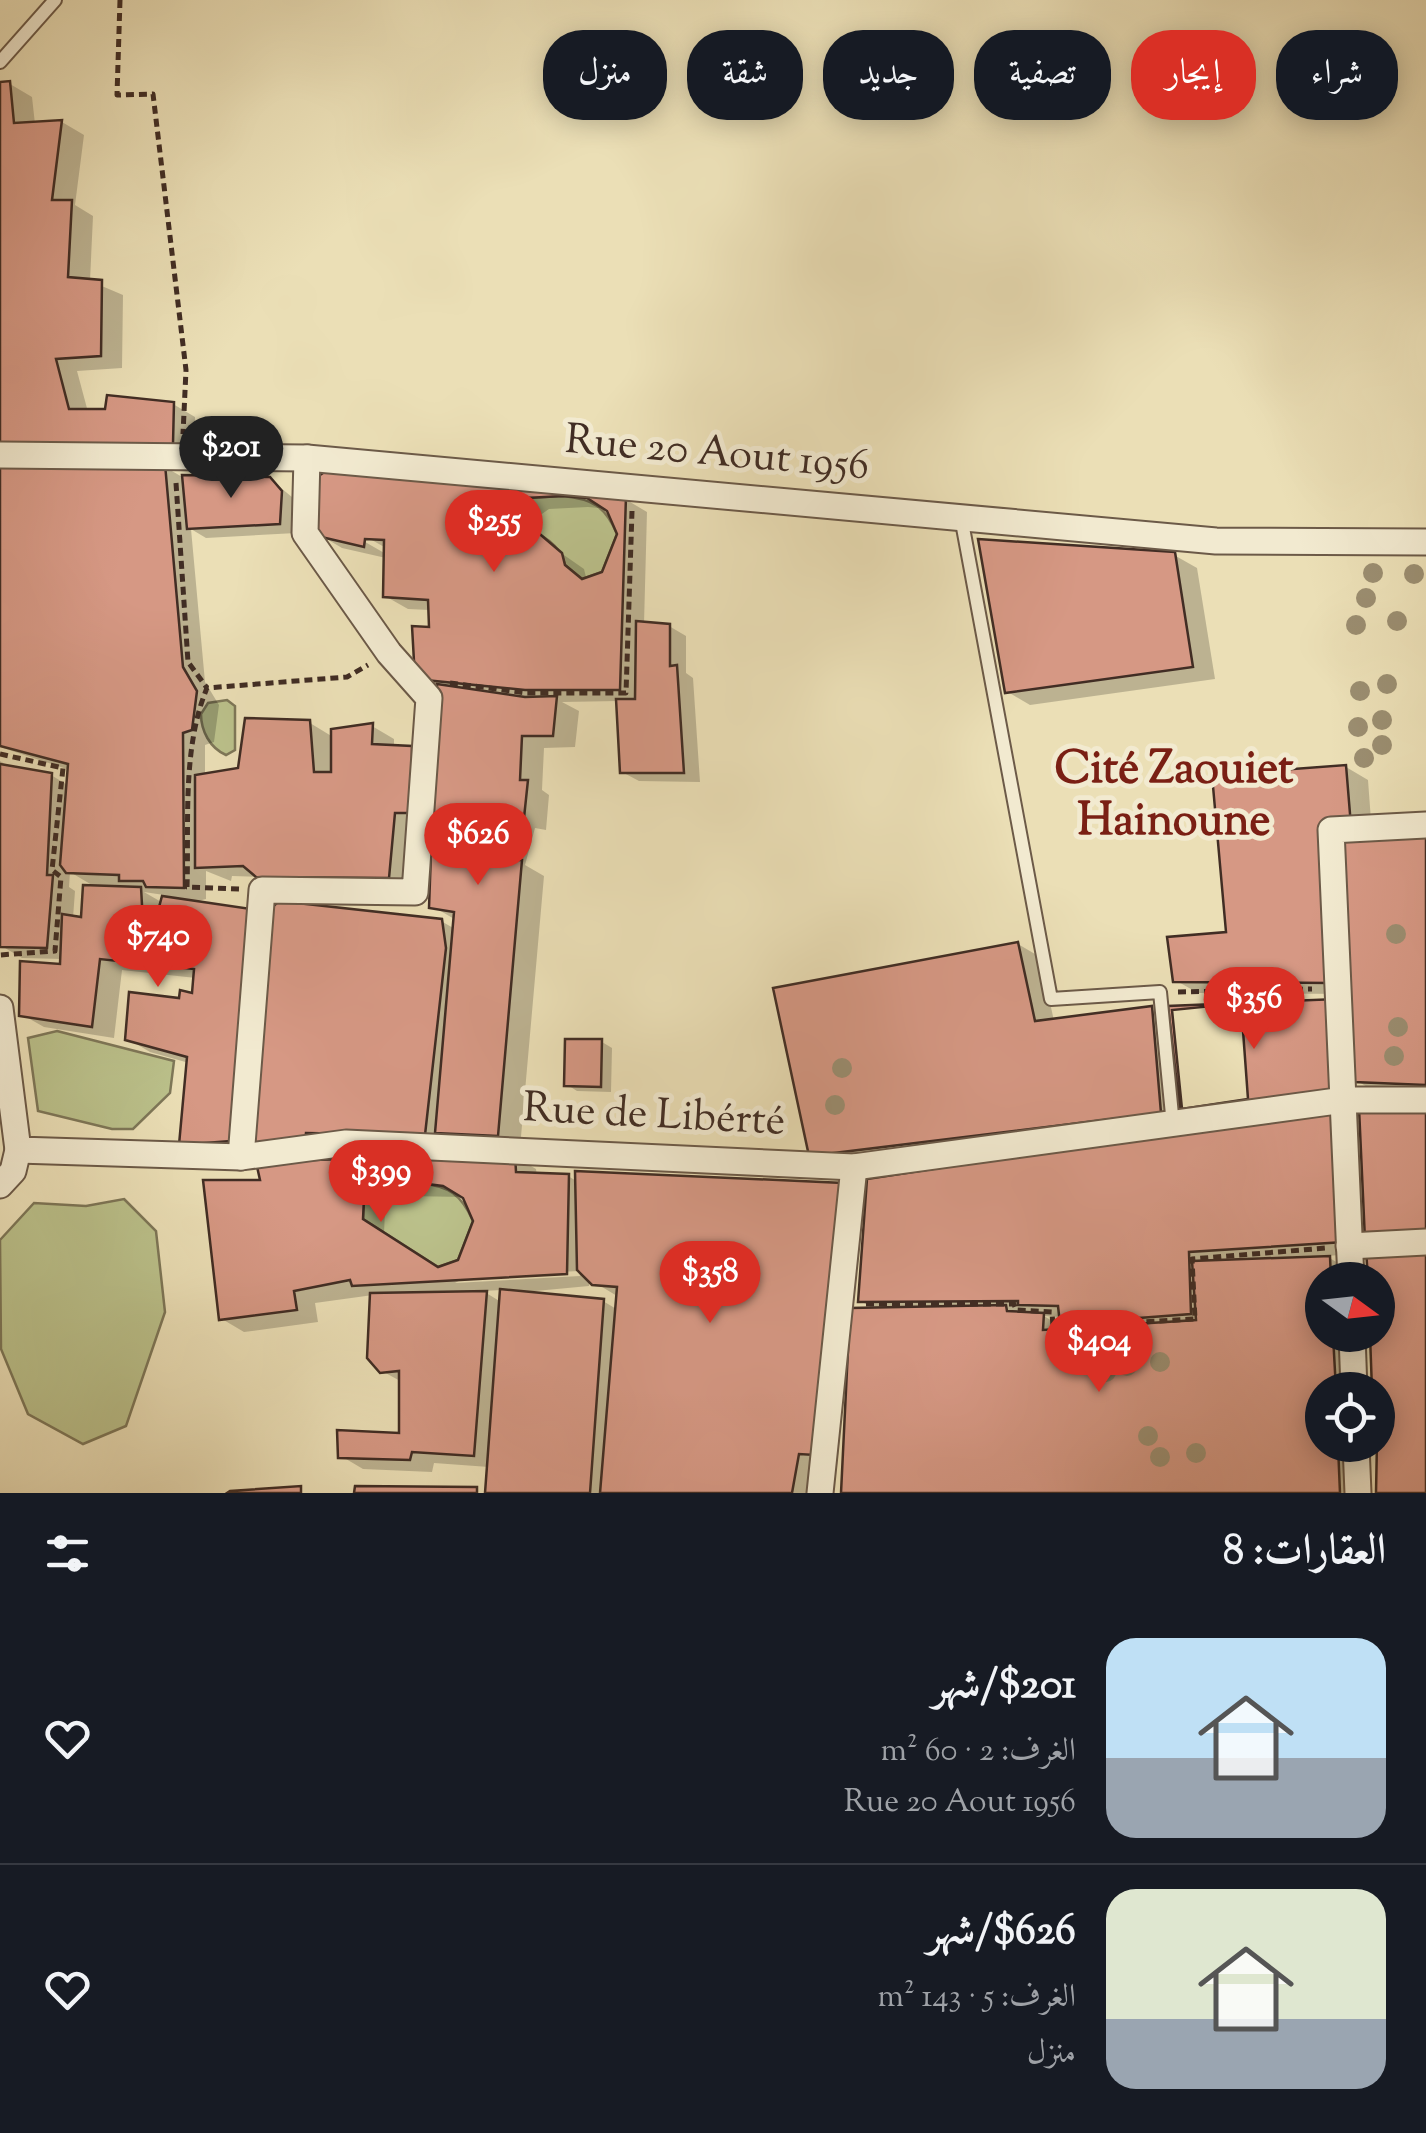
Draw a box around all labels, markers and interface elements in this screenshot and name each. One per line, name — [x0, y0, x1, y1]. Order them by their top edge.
chip: منزل — [543, 30, 667, 120]
chip: شقة — [687, 30, 803, 120]
chip: جديد — [823, 30, 954, 120]
chip: تصفية — [974, 30, 1111, 120]
chip: إيجار — [1131, 30, 1256, 120]
chip: شراء — [1276, 30, 1398, 120]
street label: Rue 20 Aout 1956 — [563, 412, 871, 498]
pin: $201 — [172, 416, 290, 501]
text: $201 — [201, 425, 261, 471]
pin: $255 — [435, 490, 553, 575]
text: $255 — [467, 499, 521, 545]
district label: Cité Zaouiet Hainoune — [1055, 739, 1294, 856]
pin: $626 — [419, 803, 537, 888]
text: $626 — [446, 812, 510, 858]
pin: $740 — [99, 905, 217, 990]
text: $740 — [126, 914, 190, 960]
pin: $356 — [1195, 967, 1313, 1052]
text: $356 — [1226, 976, 1282, 1022]
street label: Rue de Libérté — [521, 1080, 787, 1154]
pin: $399 — [322, 1140, 440, 1225]
text: $399 — [351, 1149, 411, 1195]
pin: $358 — [651, 1241, 769, 1326]
text: $358 — [682, 1250, 738, 1296]
north arrow — [1305, 1262, 1395, 1352]
map controls — [1305, 1262, 1395, 1462]
pin: $404 — [1040, 1310, 1158, 1395]
text: $404 — [1067, 1319, 1131, 1365]
button: locate — [1305, 1372, 1395, 1462]
text: العقارات: 8 — [1223, 1523, 1386, 1583]
icon: filters — [40, 1526, 95, 1581]
text: $201/شهر — [932, 1657, 1076, 1717]
icon: home — [1186, 1678, 1306, 1798]
icon: heart — [40, 1711, 95, 1766]
text: الغرف: 2 · 60 m² — [881, 1729, 1076, 1775]
text: Rue 20 Aout 1956 — [844, 1780, 1076, 1826]
text: $626/شهر — [927, 1903, 1076, 1963]
icon: home — [1186, 1929, 1306, 2049]
icon: heart — [40, 1962, 95, 2017]
text: الغرف: 5 · 143 m² — [878, 1975, 1076, 2021]
text: منزل — [1027, 2031, 1076, 2077]

